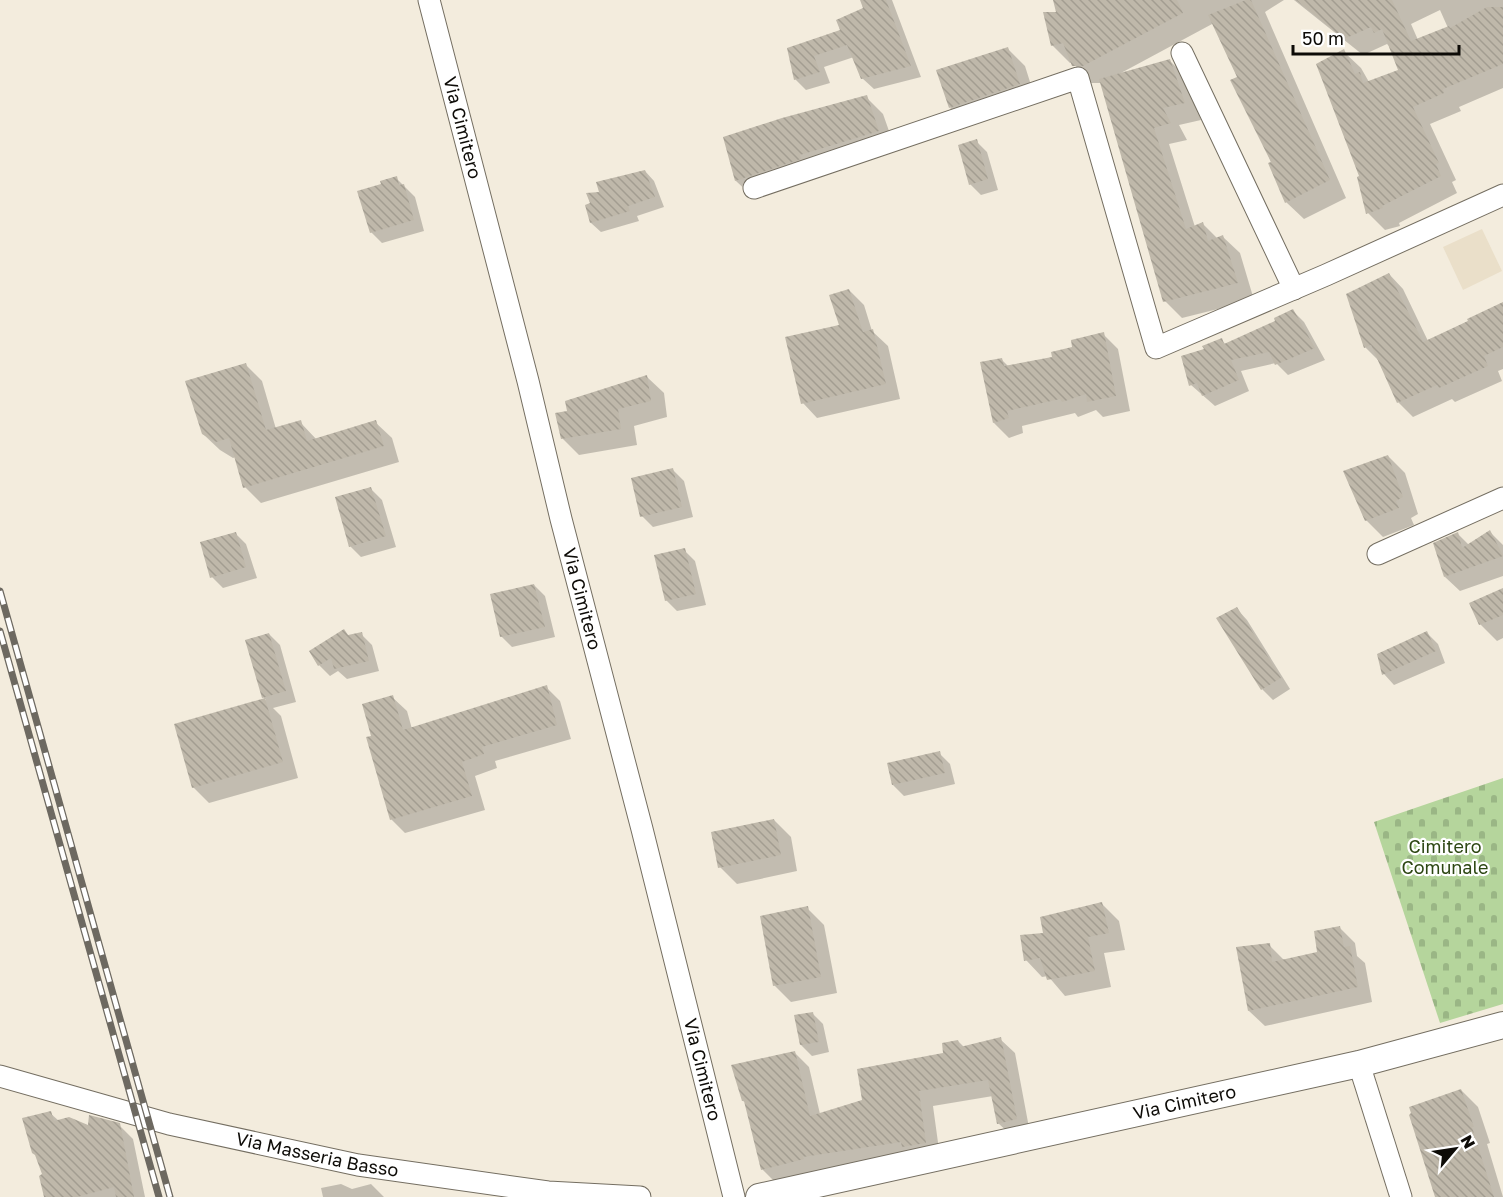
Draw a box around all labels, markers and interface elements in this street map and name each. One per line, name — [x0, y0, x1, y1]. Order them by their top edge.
scale bar — [1293, 18, 1460, 56]
text: 50 m — [1302, 27, 1344, 49]
street label: Via Cimitero — [439, 74, 487, 181]
street label: Via Cimitero — [559, 545, 607, 652]
park label: Cimitero Comunale — [1401, 835, 1489, 878]
street label: Via Cimitero — [680, 1016, 727, 1123]
street label: Via Cimitero — [1131, 1080, 1238, 1124]
north arrow — [1425, 1119, 1485, 1179]
street label: Via Masseria Basso — [234, 1127, 400, 1181]
text: N — [1456, 1132, 1480, 1152]

